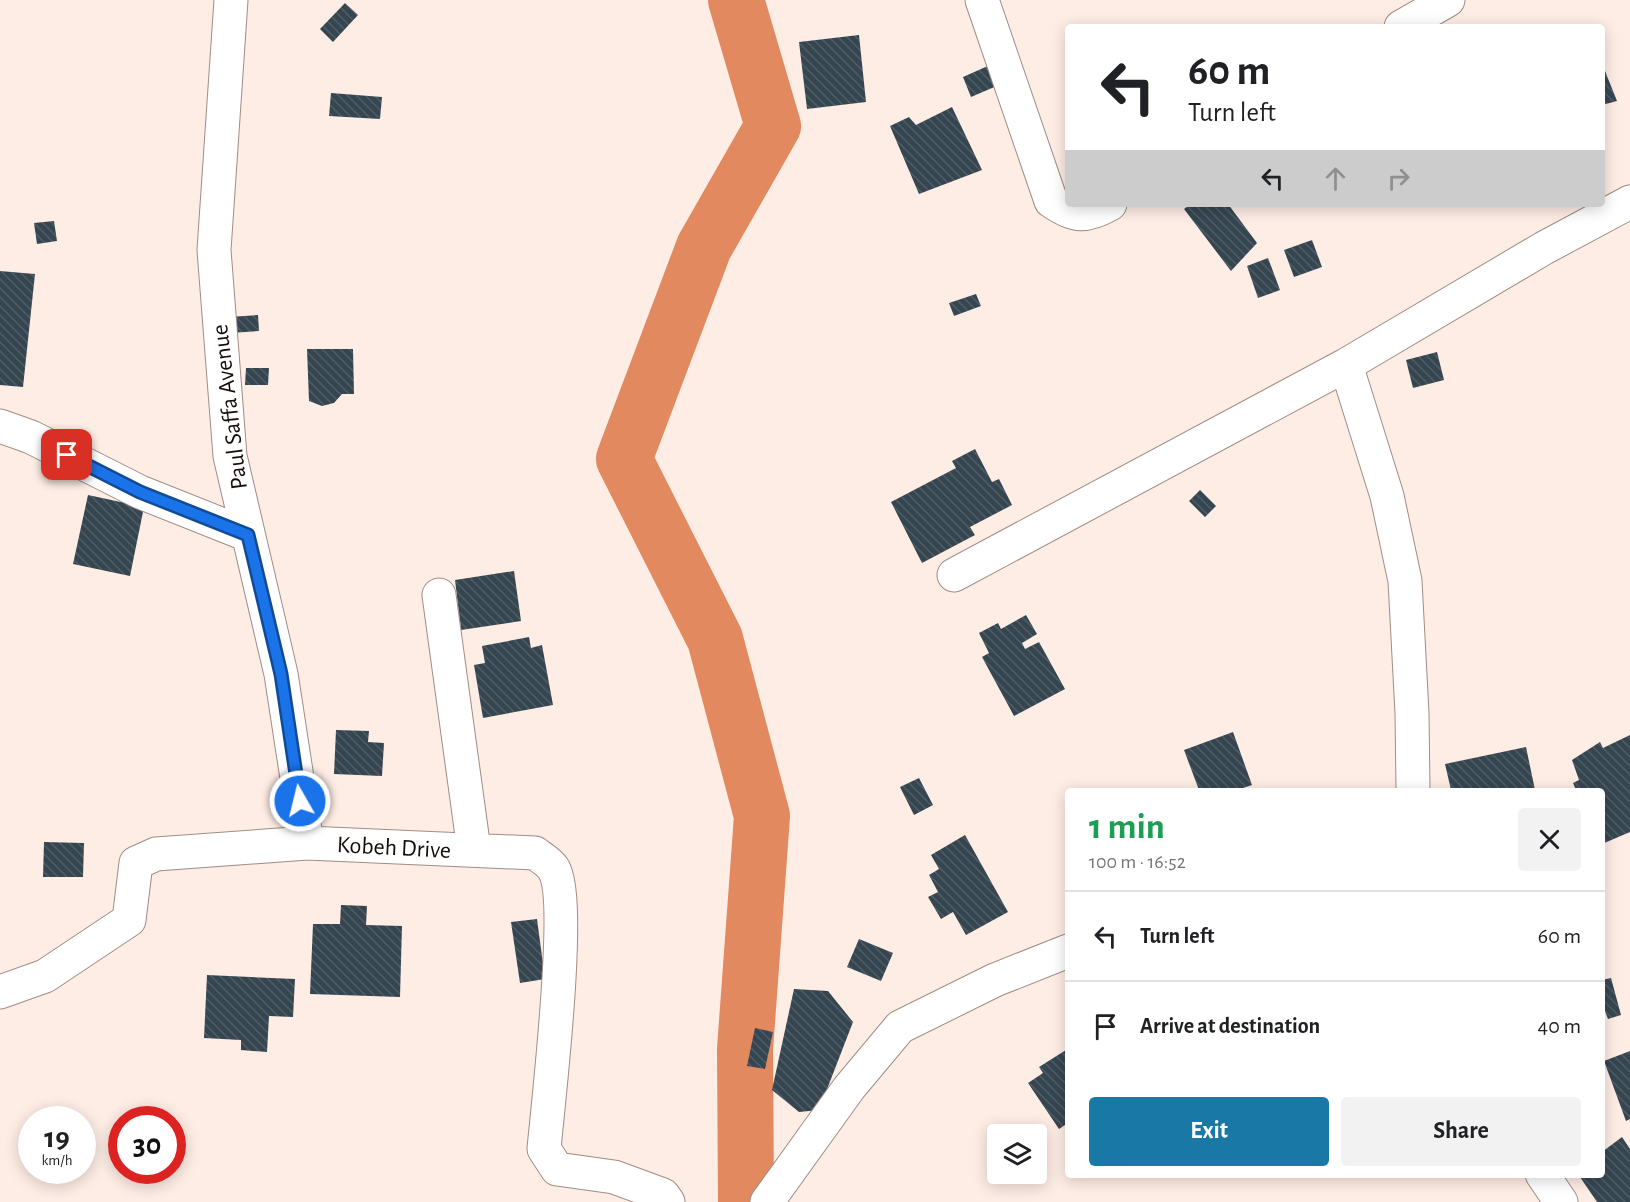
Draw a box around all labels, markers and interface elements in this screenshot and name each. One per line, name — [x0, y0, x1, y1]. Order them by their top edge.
icon: left — [1089, 48, 1167, 126]
text: 60 m — [1188, 50, 1270, 92]
text: Turn left — [1188, 99, 1276, 126]
icon: left — [1256, 162, 1289, 195]
icon: ahead — [1319, 162, 1352, 195]
icon: right — [1382, 162, 1415, 195]
street label: Paul Saffa Avenue — [208, 323, 252, 491]
pin — [41, 429, 92, 480]
icon: arrive — [50, 438, 83, 471]
position arrow — [268, 769, 332, 833]
button: close — [1518, 808, 1581, 871]
text: 1 min — [1089, 809, 1165, 845]
street label: Kobeh Drive — [336, 833, 452, 863]
text: 100 m · 16:52 — [1089, 852, 1186, 872]
icon: left — [1089, 920, 1122, 953]
text: Turn left — [1140, 925, 1214, 947]
text: 60 m — [1538, 925, 1581, 947]
icon: arrive — [1089, 1010, 1122, 1043]
text: Arrive at destination — [1140, 1015, 1320, 1037]
text: 40 m — [1538, 1015, 1581, 1037]
button: Exit — [1089, 1097, 1329, 1166]
button: Share — [1341, 1097, 1581, 1166]
speed limit sign: 30 — [108, 1106, 186, 1184]
text: 19 — [44, 1123, 70, 1153]
map controls — [987, 1124, 1047, 1184]
button: layers — [987, 1124, 1047, 1184]
text: km/h — [42, 1153, 72, 1168]

